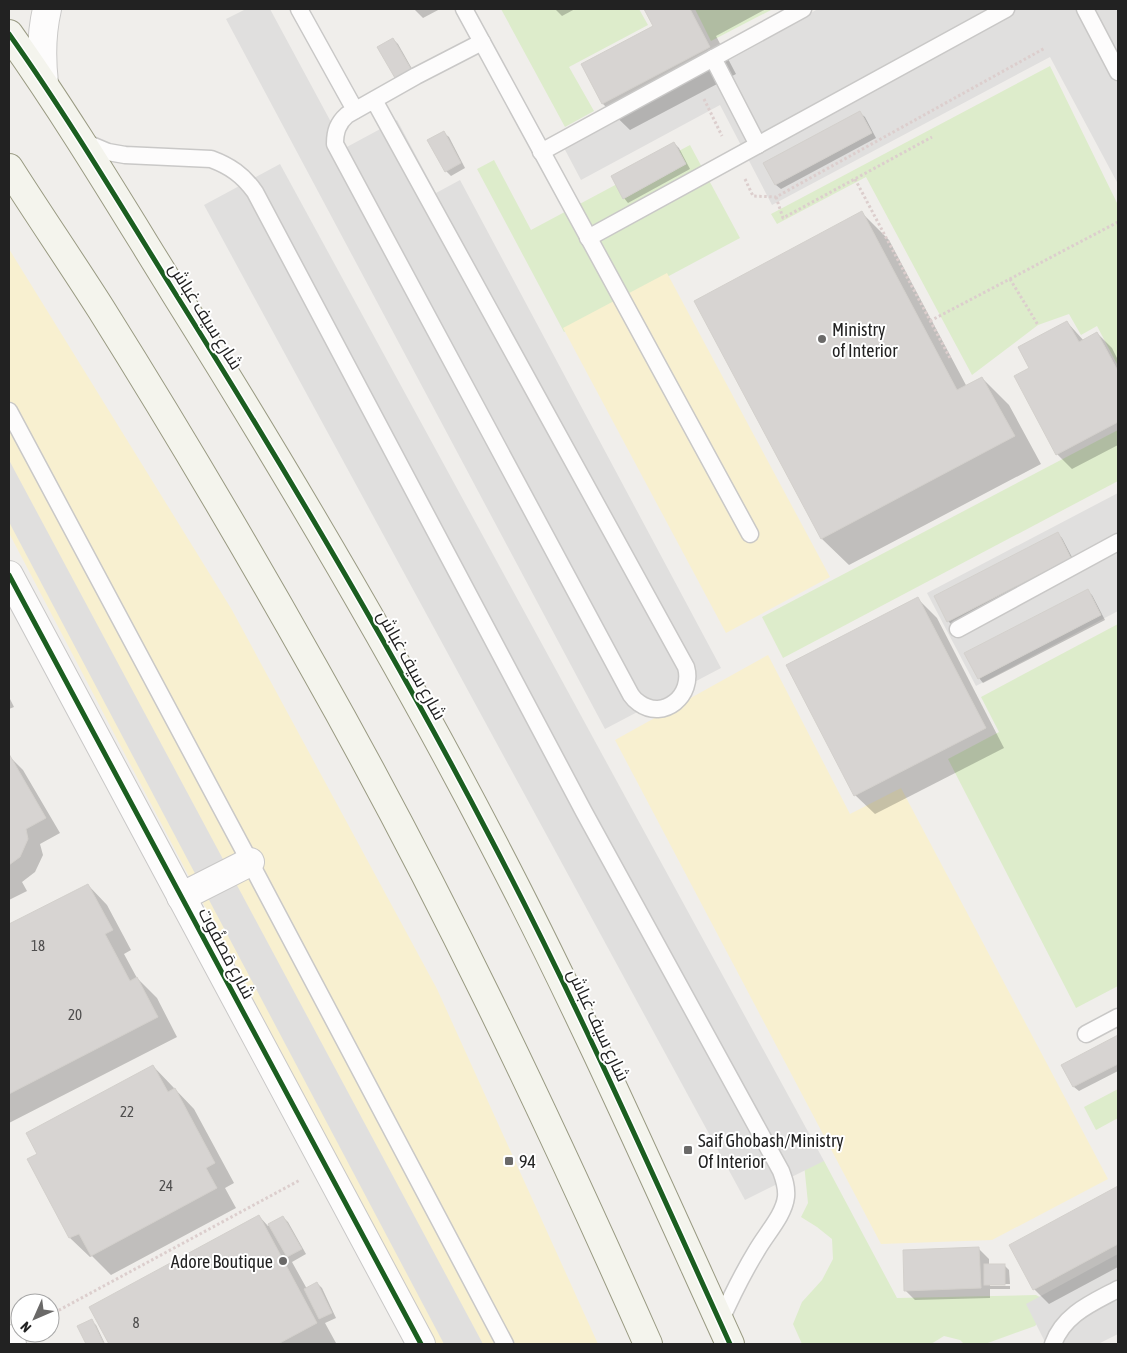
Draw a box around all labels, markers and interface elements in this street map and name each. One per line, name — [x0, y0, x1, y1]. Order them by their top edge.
street label: شارع سيف غباش — [163, 259, 247, 374]
place label: Ministry of Interior — [832, 319, 898, 361]
marker: Ministry of Interior — [816, 333, 828, 345]
street label: شارع سيف غباش — [371, 607, 451, 724]
street label: شارع مَصفُوت — [192, 904, 260, 1003]
house number: 18 — [31, 937, 45, 954]
street label: شارع سيف غباش — [562, 965, 634, 1086]
house number: 20 — [68, 1006, 82, 1023]
house number: 22 — [120, 1103, 134, 1120]
place label: Saif Ghobash/Ministry Of Interior — [698, 1130, 844, 1172]
marker: Saif Ghobash/Ministry Of Interior — [682, 1144, 694, 1156]
place label: 94 — [519, 1151, 536, 1172]
marker: 94 — [503, 1155, 515, 1167]
house number: 24 — [159, 1177, 173, 1194]
place label: Adore Boutique — [171, 1251, 273, 1272]
marker: Adore Boutique — [277, 1255, 289, 1267]
north arrow — [10, 1293, 60, 1343]
house number: 8 — [132, 1314, 140, 1331]
text: N — [17, 1319, 34, 1336]

